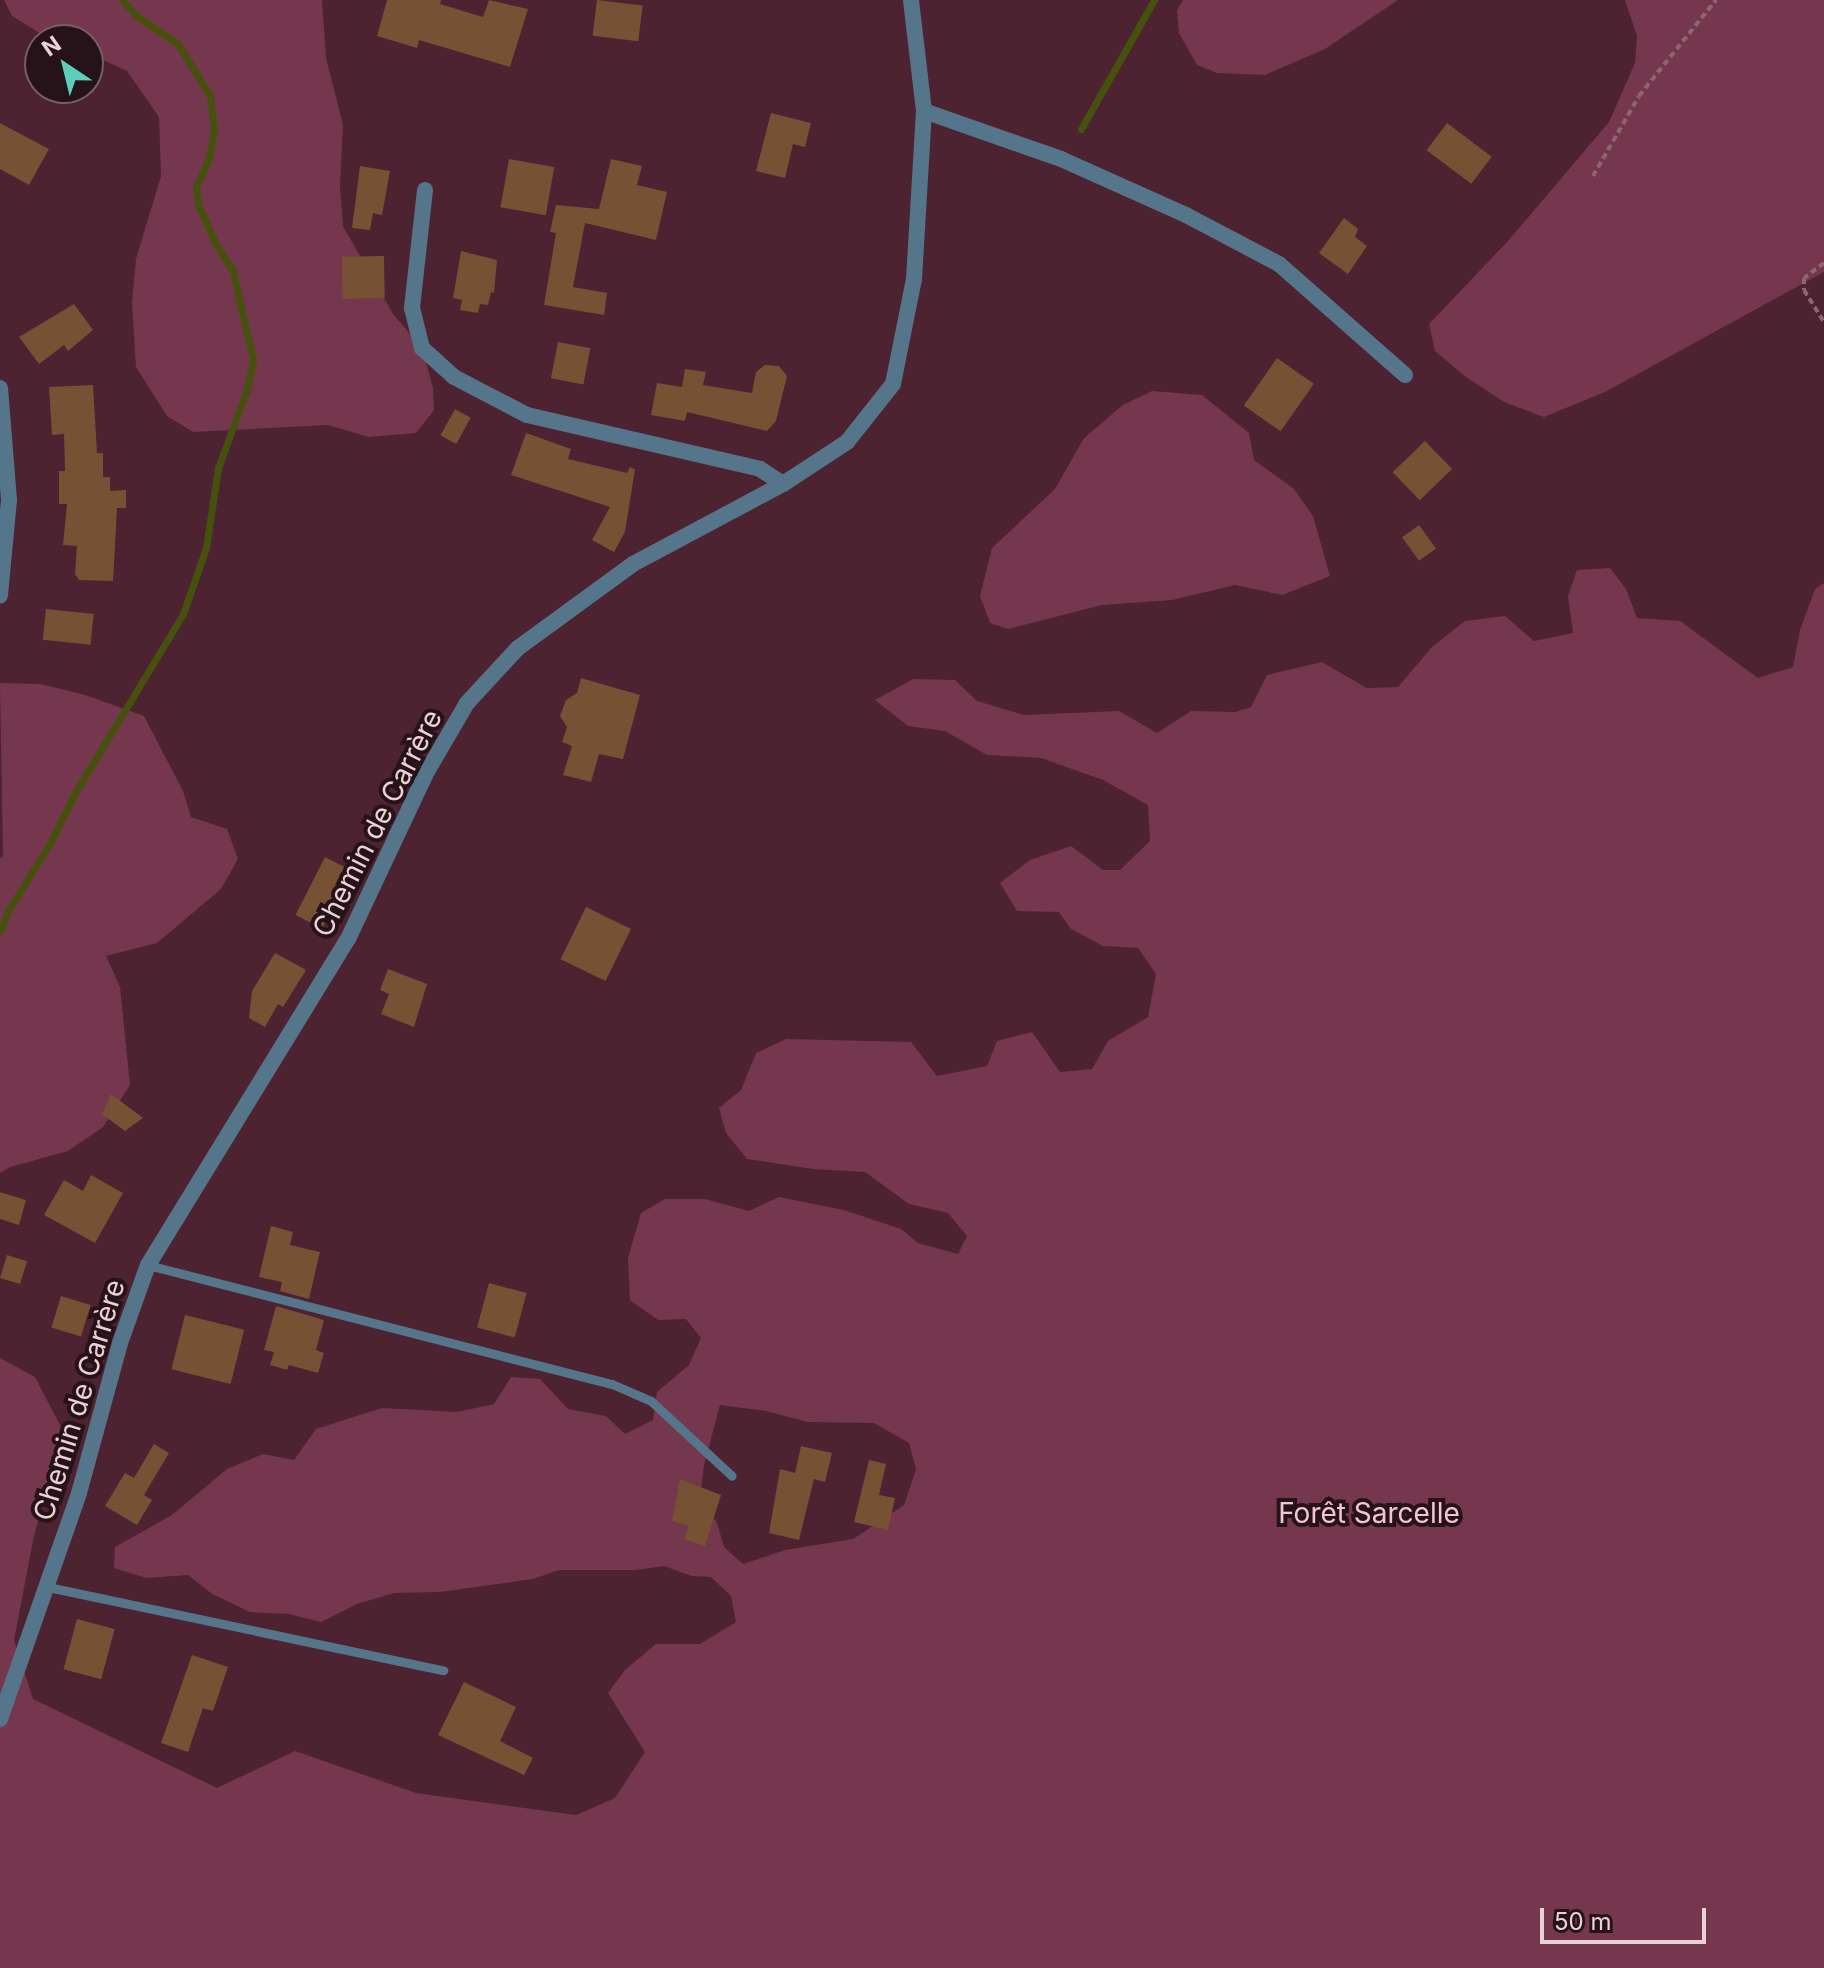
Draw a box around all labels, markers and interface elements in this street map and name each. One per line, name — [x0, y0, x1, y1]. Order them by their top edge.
north arrow — [24, 24, 104, 104]
text: N — [37, 31, 66, 61]
street label: Chemin de Carrère — [305, 704, 449, 942]
street label: Chemin de Carrère — [26, 1275, 132, 1525]
park label: Forêt Sarcelle — [1278, 1496, 1460, 1530]
scale bar — [1544, 1892, 1710, 1942]
text: 50 m — [1554, 1907, 1612, 1936]

